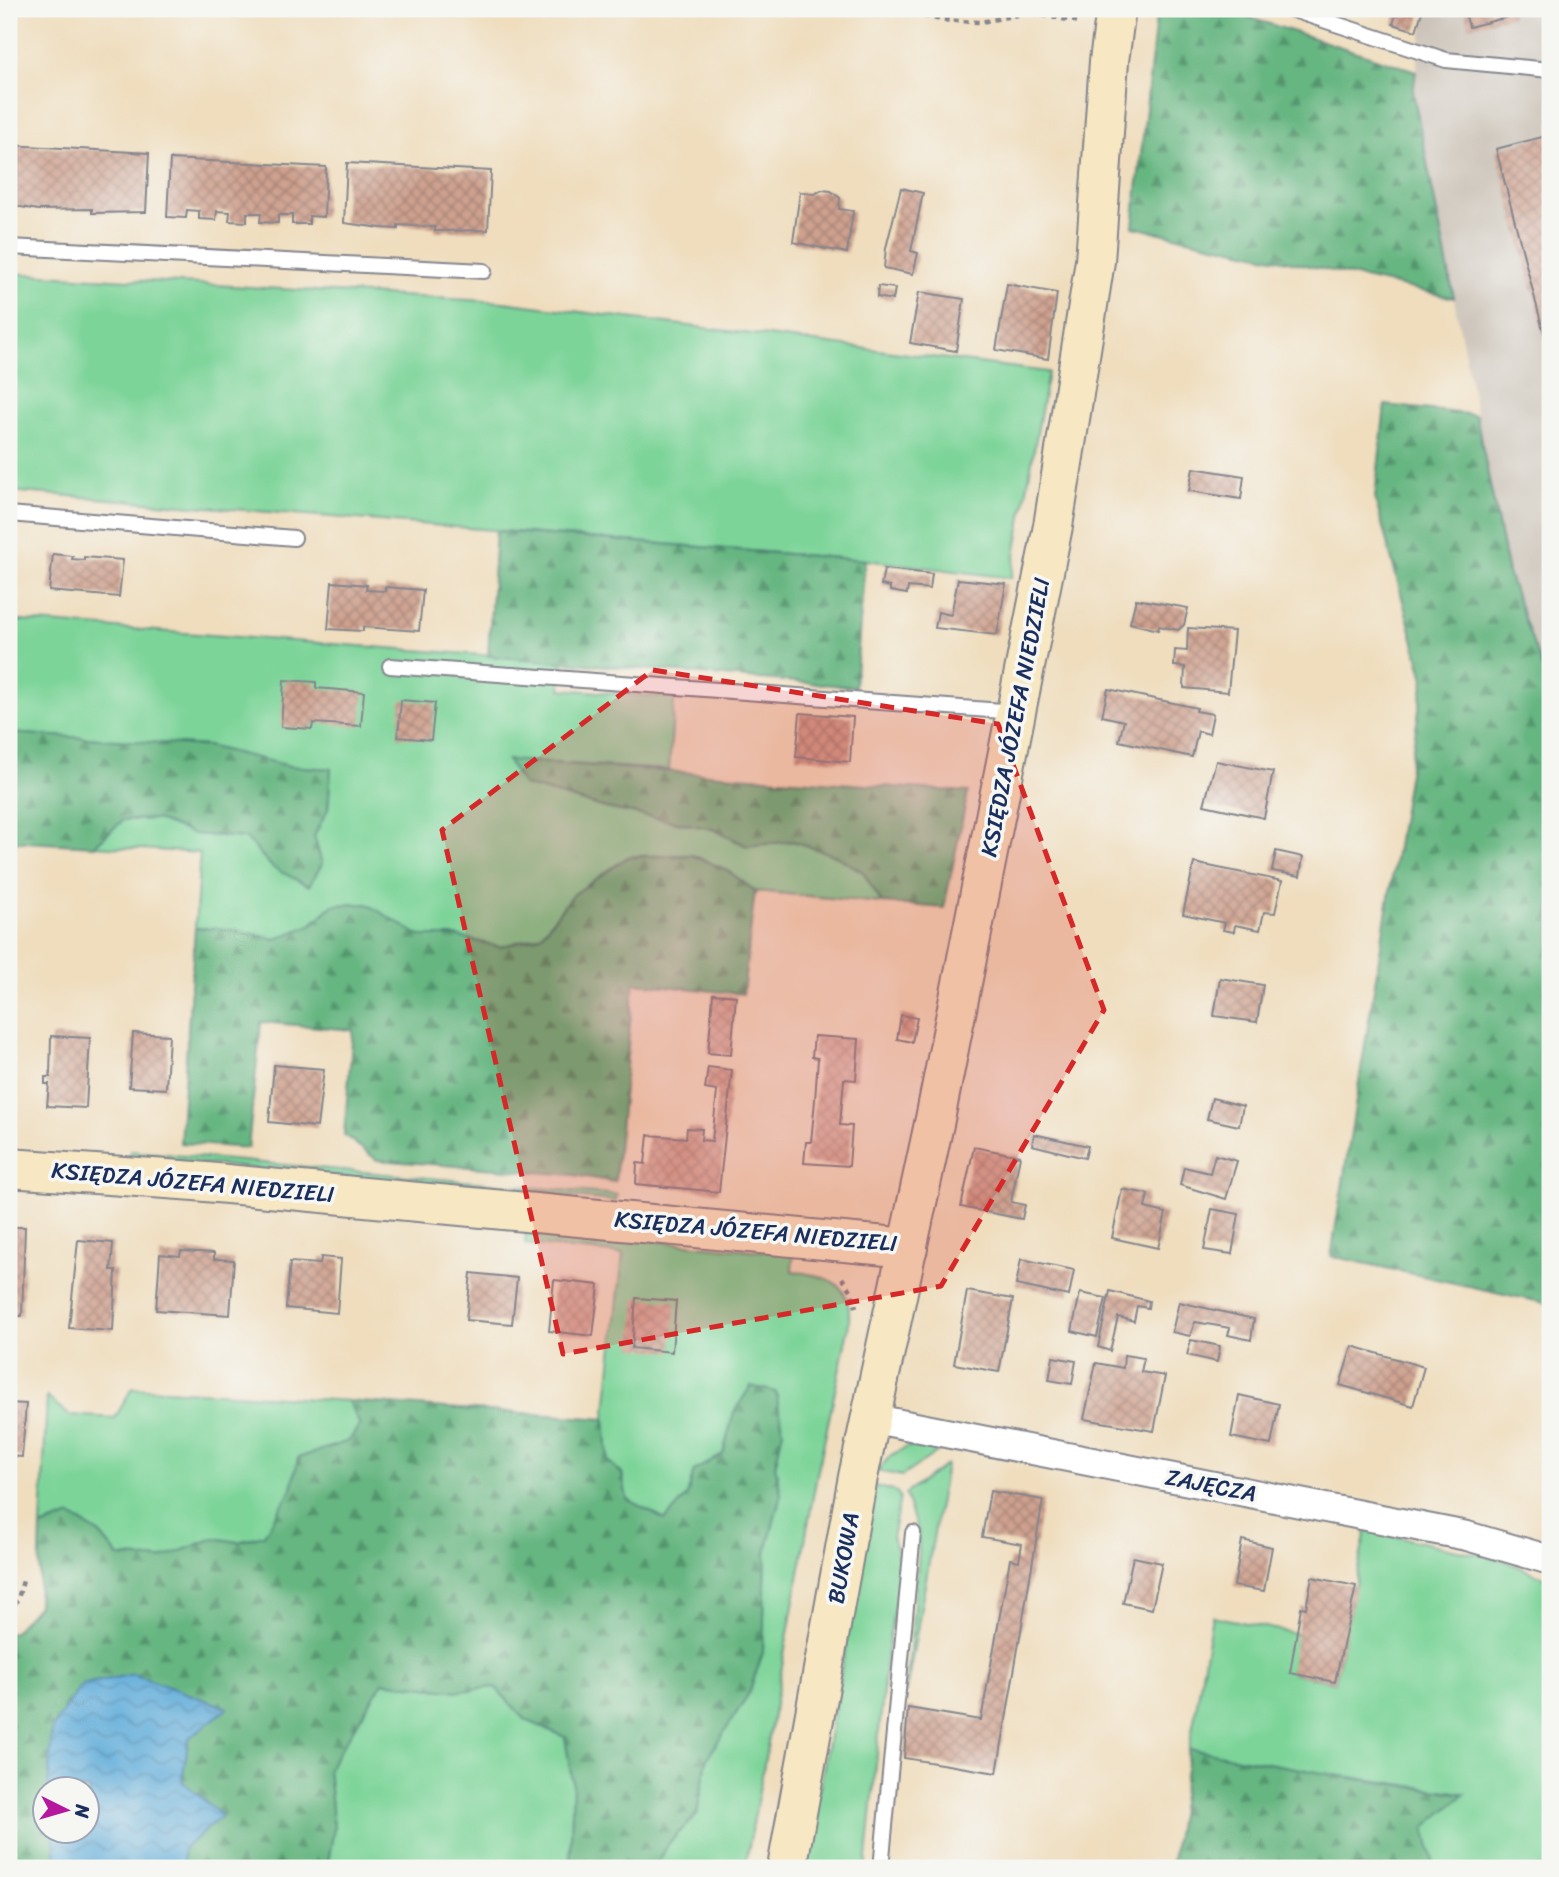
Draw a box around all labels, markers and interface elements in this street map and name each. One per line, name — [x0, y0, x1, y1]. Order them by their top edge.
street label: KSIĘDZA JÓZEFA NIEDZIELI — [968, 574, 1063, 860]
street label: KSIĘDZA JÓZEFA NIEDZIELI — [50, 1150, 336, 1215]
street label: KSIĘDZA JÓZEFA NIEDZIELI — [613, 1199, 899, 1264]
street label: ZAJĘCZA — [1162, 1457, 1260, 1514]
street label: BUKOWA — [815, 1509, 872, 1607]
north arrow — [32, 1776, 102, 1846]
text: N — [65, 1802, 100, 1820]

